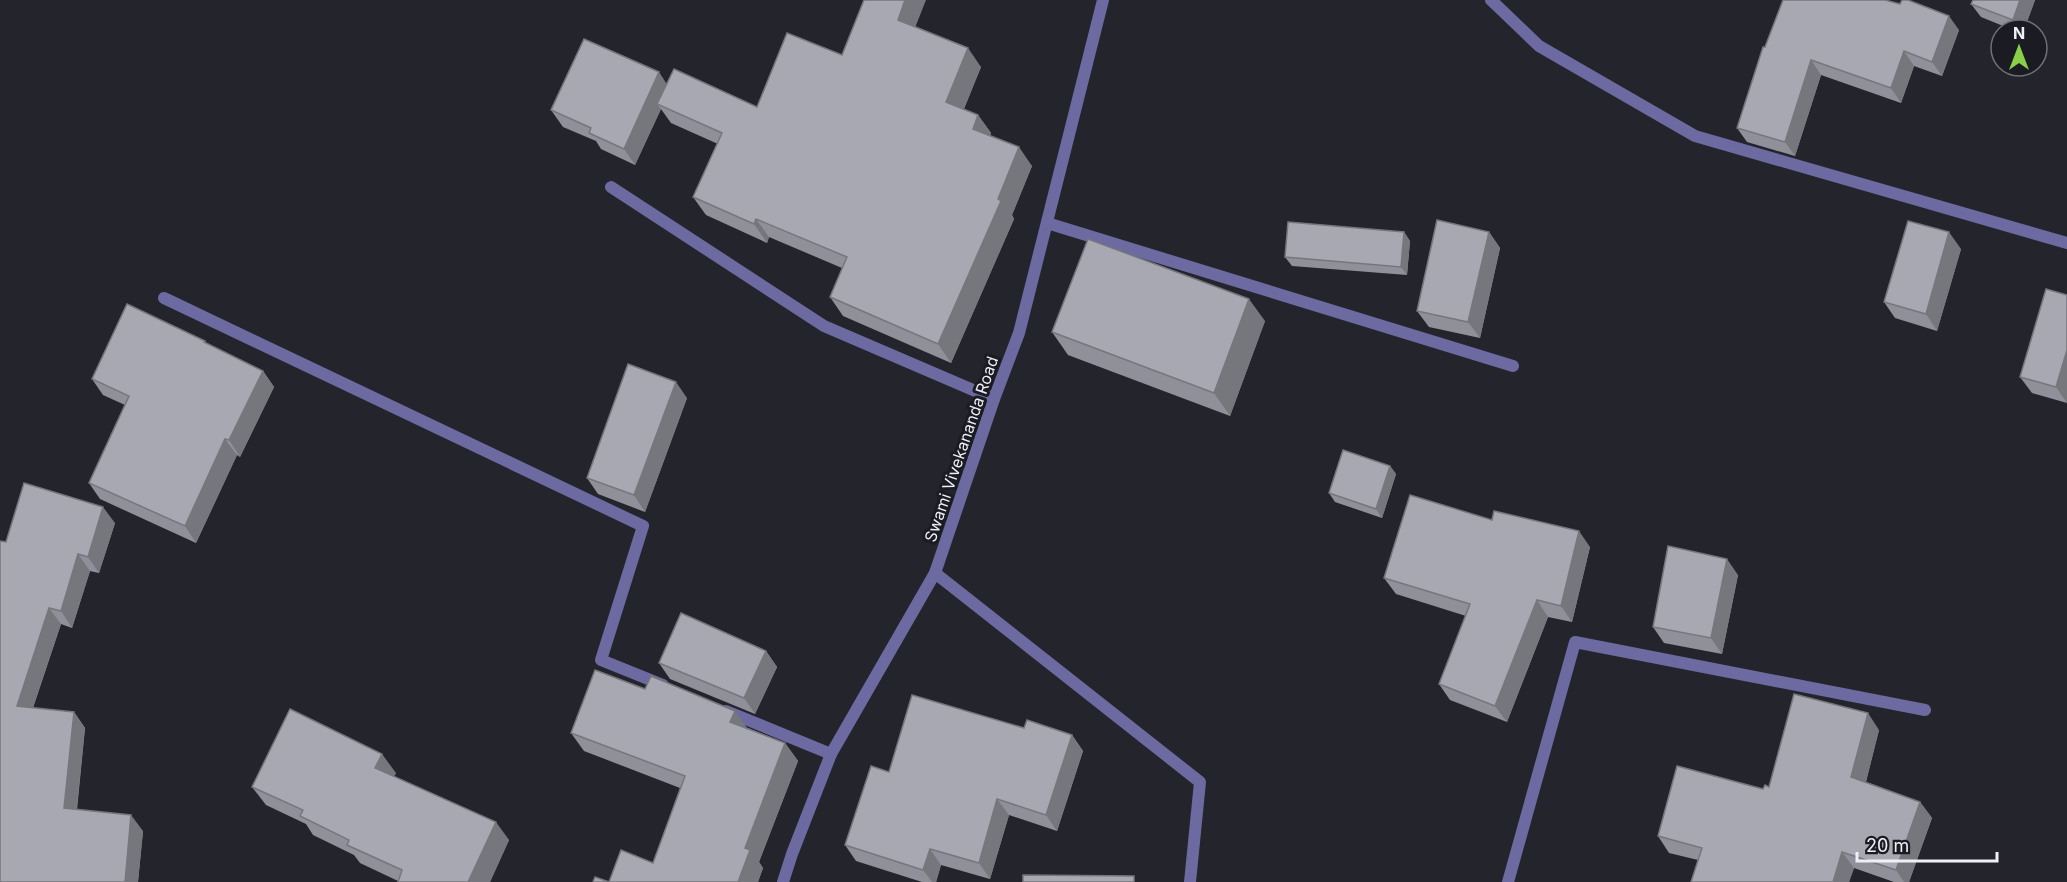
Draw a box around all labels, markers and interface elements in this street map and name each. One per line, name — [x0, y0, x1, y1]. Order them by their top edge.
north arrow — [1989, 18, 2049, 78]
text: N — [2013, 23, 2025, 43]
street label: Swami Vivekananda Road — [920, 353, 1002, 545]
scale bar — [1857, 825, 1996, 863]
text: 20 m — [1866, 835, 1909, 856]

